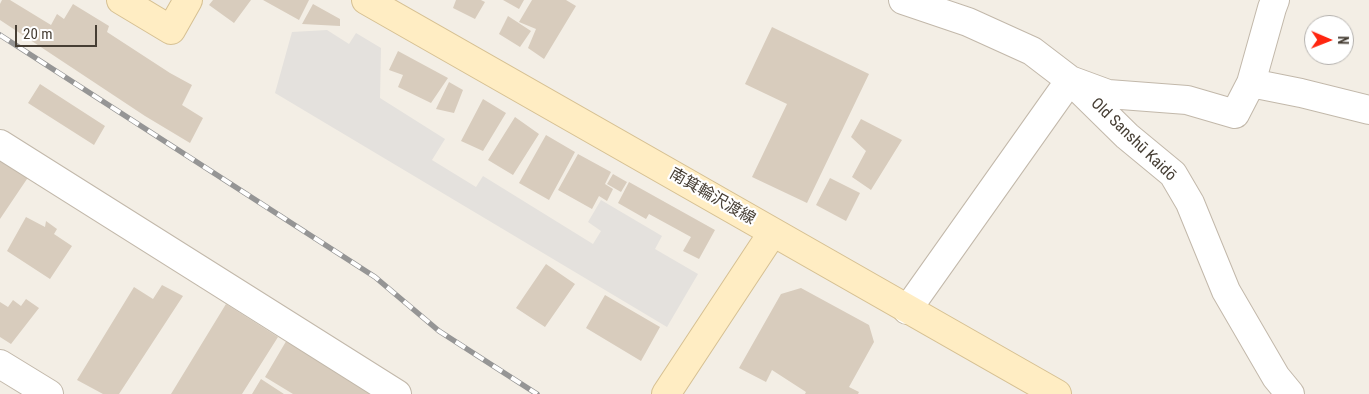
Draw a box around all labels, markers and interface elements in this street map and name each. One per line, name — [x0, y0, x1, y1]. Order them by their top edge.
scale bar — [18, 15, 100, 47]
north arrow — [1304, 15, 1354, 65]
text: 20 m — [23, 25, 53, 43]
text: N — [1335, 36, 1351, 45]
street label: Old Sanshū Kaidō — [1086, 95, 1180, 185]
street label: 南箕輪沢渡線 — [666, 165, 758, 229]

